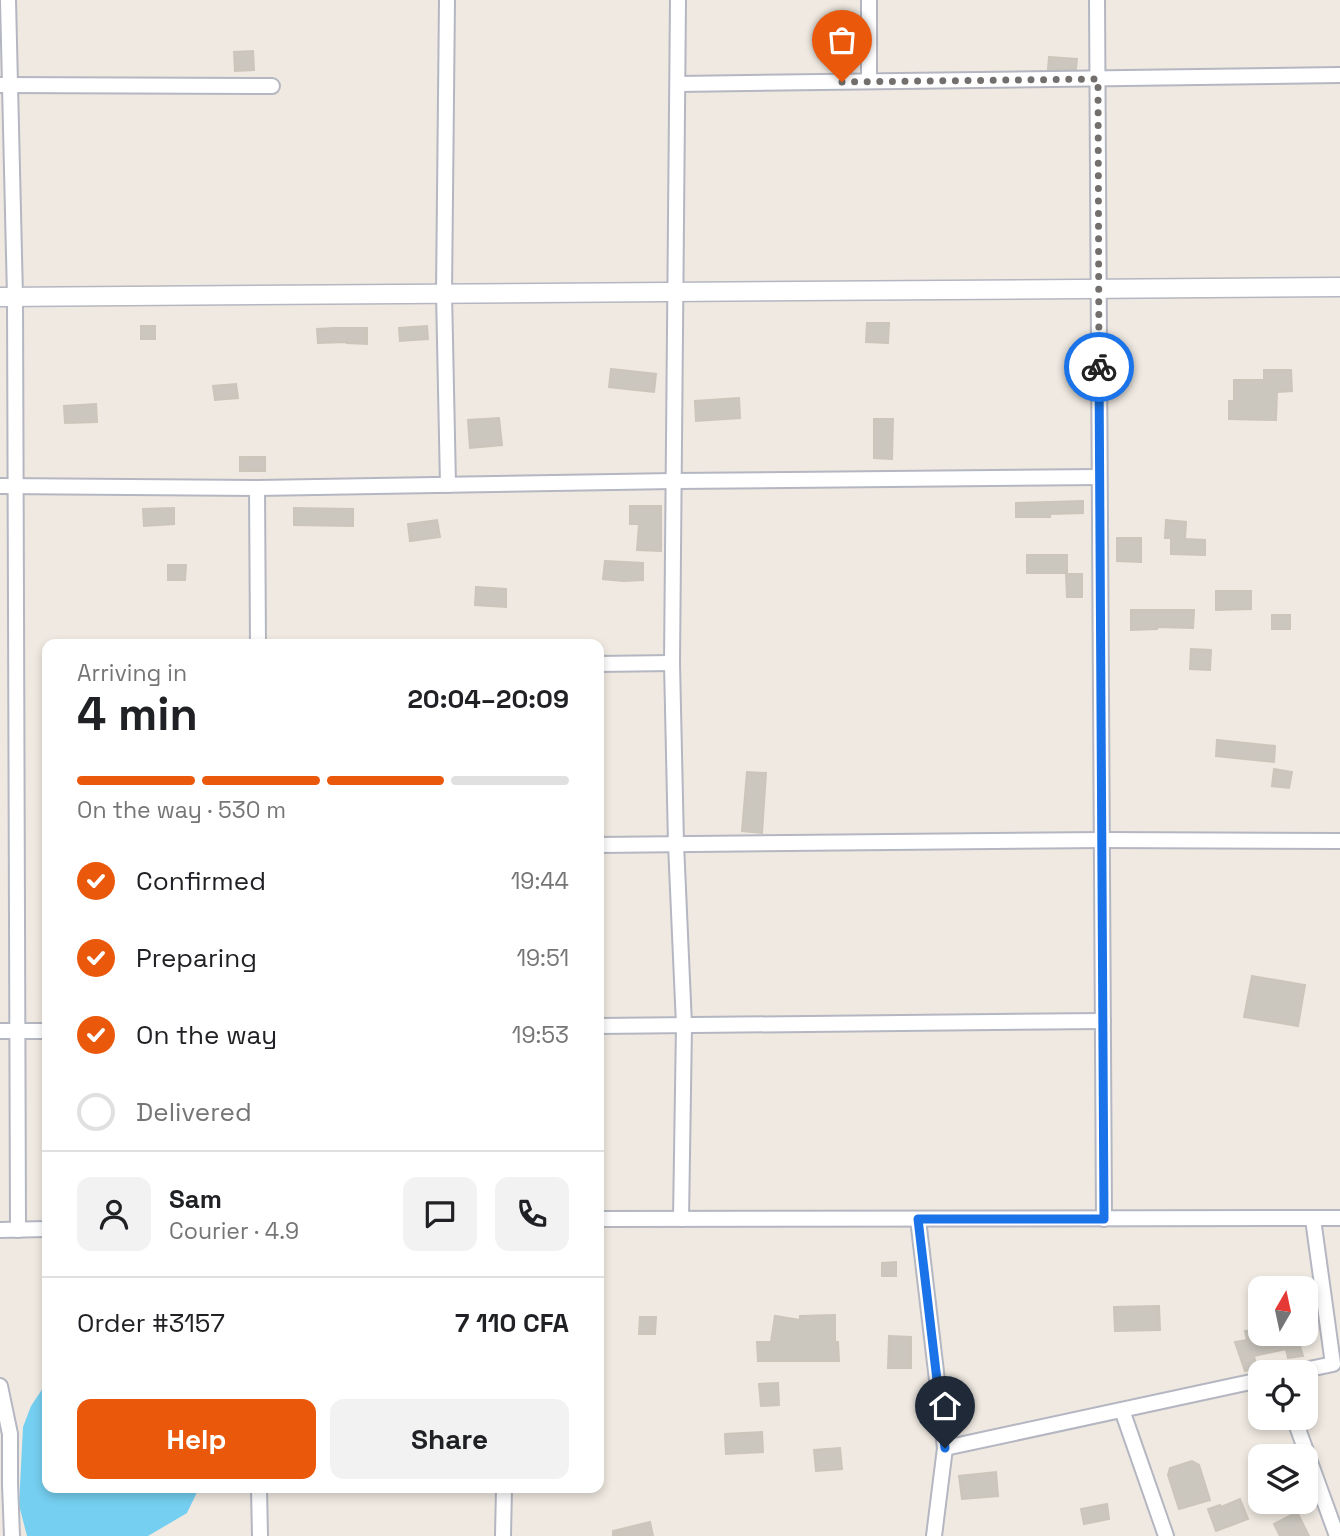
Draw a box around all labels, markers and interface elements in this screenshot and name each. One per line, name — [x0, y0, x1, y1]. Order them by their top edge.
pin — [812, 10, 872, 82]
icon: bag — [823, 21, 861, 59]
courier — [1064, 332, 1134, 402]
icon: bike — [1080, 348, 1118, 386]
text: Arriving in — [77, 658, 187, 688]
text: 20:04–20:09 — [407, 682, 569, 716]
text: 4 min — [77, 685, 198, 743]
text: On the way · 530 m — [77, 795, 286, 825]
icon: check — [77, 862, 115, 900]
text: Confirmed — [136, 864, 266, 898]
text: 19:44 — [511, 866, 569, 896]
icon: check — [77, 939, 115, 977]
text: Preparing — [136, 941, 257, 975]
text: 19:51 — [516, 943, 569, 973]
icon: check — [77, 1016, 115, 1054]
text: On the way — [136, 1018, 277, 1052]
text: 19:53 — [512, 1020, 569, 1050]
text: Delivered — [136, 1095, 252, 1129]
button: person — [77, 1177, 151, 1251]
button: chat — [403, 1177, 477, 1251]
button: phone — [495, 1177, 569, 1251]
text: Sam — [169, 1182, 222, 1216]
text: Courier · 4.9 — [169, 1216, 299, 1246]
north arrow — [1248, 1276, 1318, 1346]
map controls — [1248, 1276, 1318, 1514]
text: Order #3157 — [77, 1306, 225, 1340]
text: 7 110 CFA — [455, 1306, 569, 1340]
button: locate — [1248, 1360, 1318, 1430]
pin — [915, 1376, 975, 1448]
icon: home — [926, 1387, 964, 1425]
button: Help — [77, 1399, 316, 1479]
button: Share — [330, 1399, 569, 1479]
button: layers — [1248, 1444, 1318, 1514]

